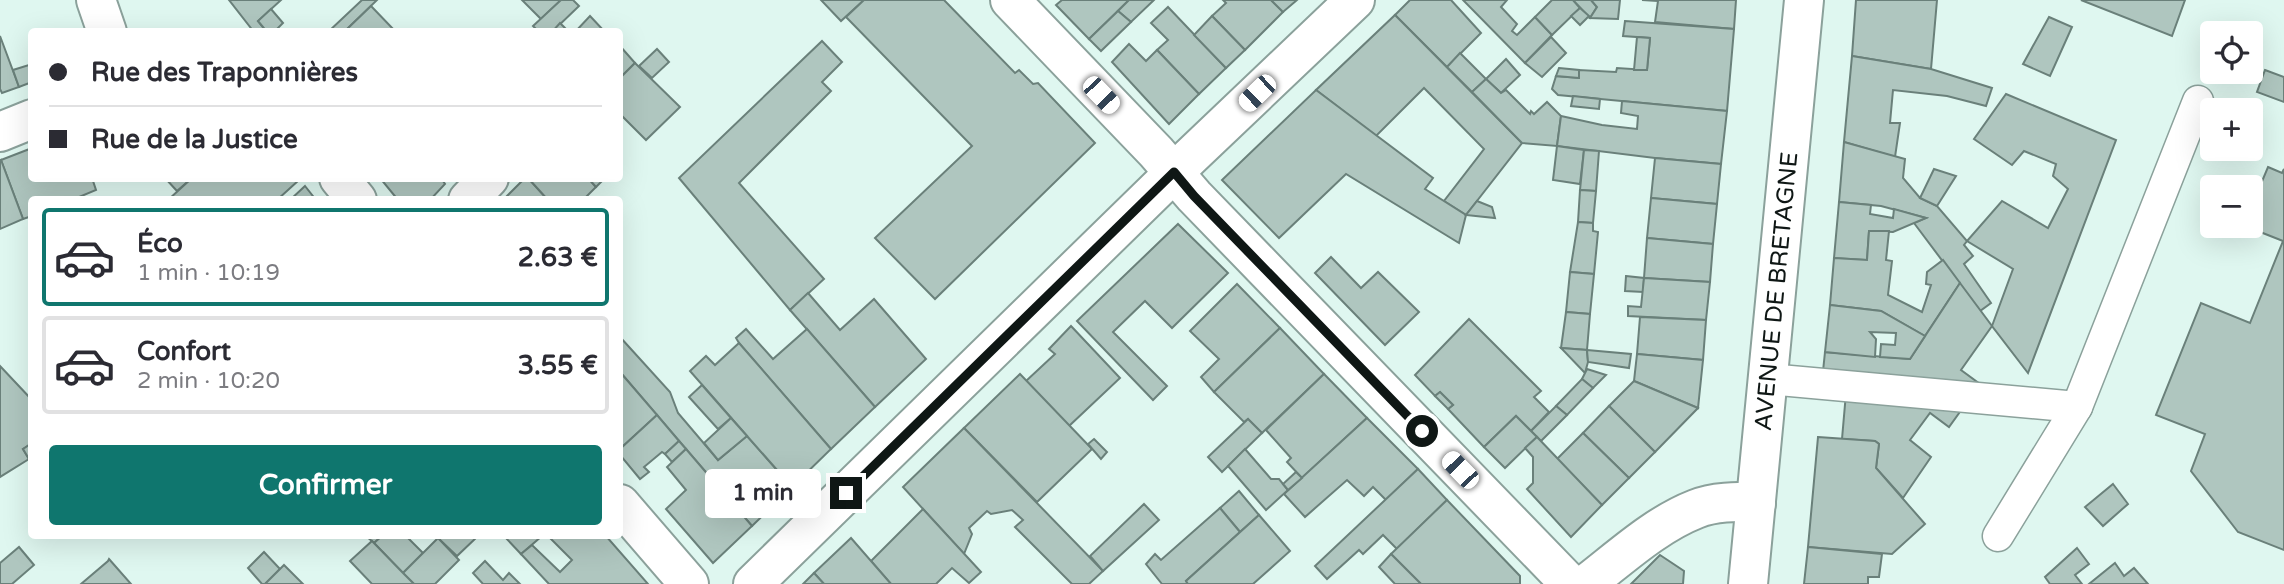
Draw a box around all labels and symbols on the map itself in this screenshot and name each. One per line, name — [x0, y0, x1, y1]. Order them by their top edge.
car — [1235, 71, 1280, 115]
car — [1079, 73, 1124, 117]
street label: AVENUE DE BRETAGNE — [1749, 151, 1804, 432]
route start — [1406, 415, 1438, 447]
car — [1438, 448, 1483, 492]
callout: 1 min — [706, 468, 822, 518]
route end — [830, 477, 862, 509]

